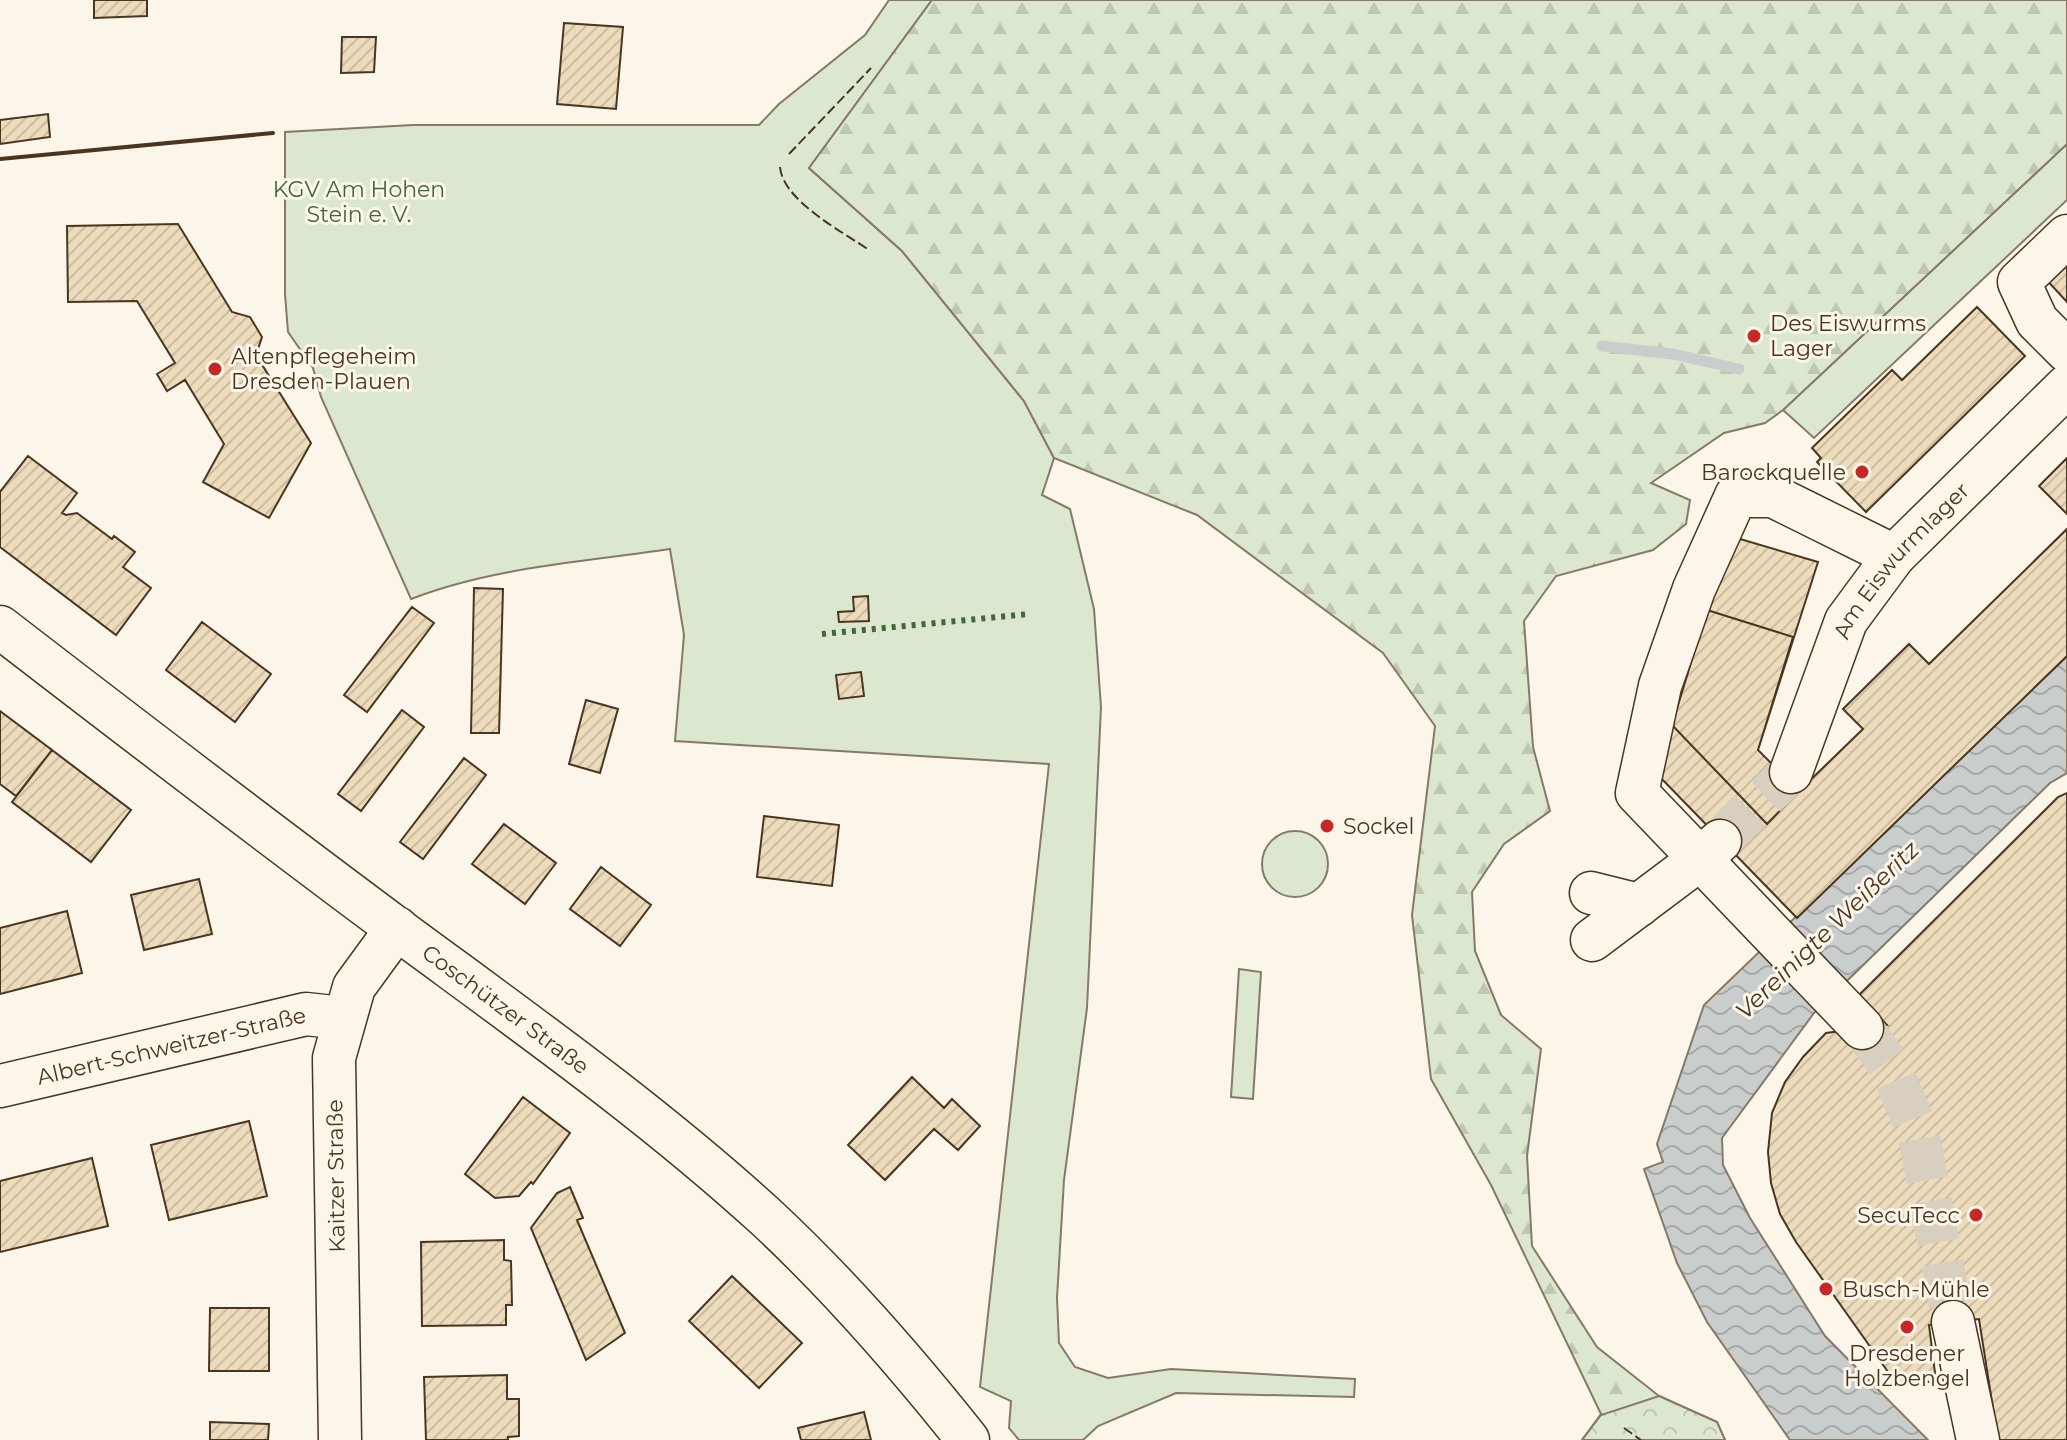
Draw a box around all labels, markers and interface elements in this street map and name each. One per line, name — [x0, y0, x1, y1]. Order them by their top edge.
park label: KGV Am Hohen Stein e. V. — [273, 176, 445, 228]
place label: Des Eiswurms Lager — [1770, 310, 1926, 362]
marker: Des Eiswurms Lager — [1745, 327, 1763, 345]
place label: Altenpflegeheim Dresden-Plauen — [231, 343, 417, 395]
marker: Altenpflegeheim Dresden-Plauen — [206, 360, 224, 378]
place label: Barockquelle — [1701, 459, 1846, 486]
marker: Barockquelle — [1853, 463, 1871, 481]
street label: Am Eiswurmlager — [1827, 477, 1975, 642]
place label: Sockel — [1343, 813, 1414, 840]
marker: Sockel — [1318, 817, 1336, 835]
water label: Vereinigte Weißeritz — [1729, 834, 1925, 1025]
street label: Coschützer Straße — [417, 939, 595, 1080]
street label: Albert-Schweitzer-Straße — [34, 1001, 309, 1090]
street label: Kaitzer Straße — [321, 1099, 351, 1253]
place label: SecuTecc — [1857, 1202, 1960, 1229]
marker: SecuTecc — [1967, 1206, 1985, 1224]
place label: Busch-Mühle — [1842, 1276, 1989, 1303]
marker: Busch-Mühle — [1817, 1280, 1835, 1298]
marker: Dresdener Holzbengel — [1898, 1318, 1916, 1336]
place label: Dresdener Holzbengel — [1844, 1340, 1970, 1392]

